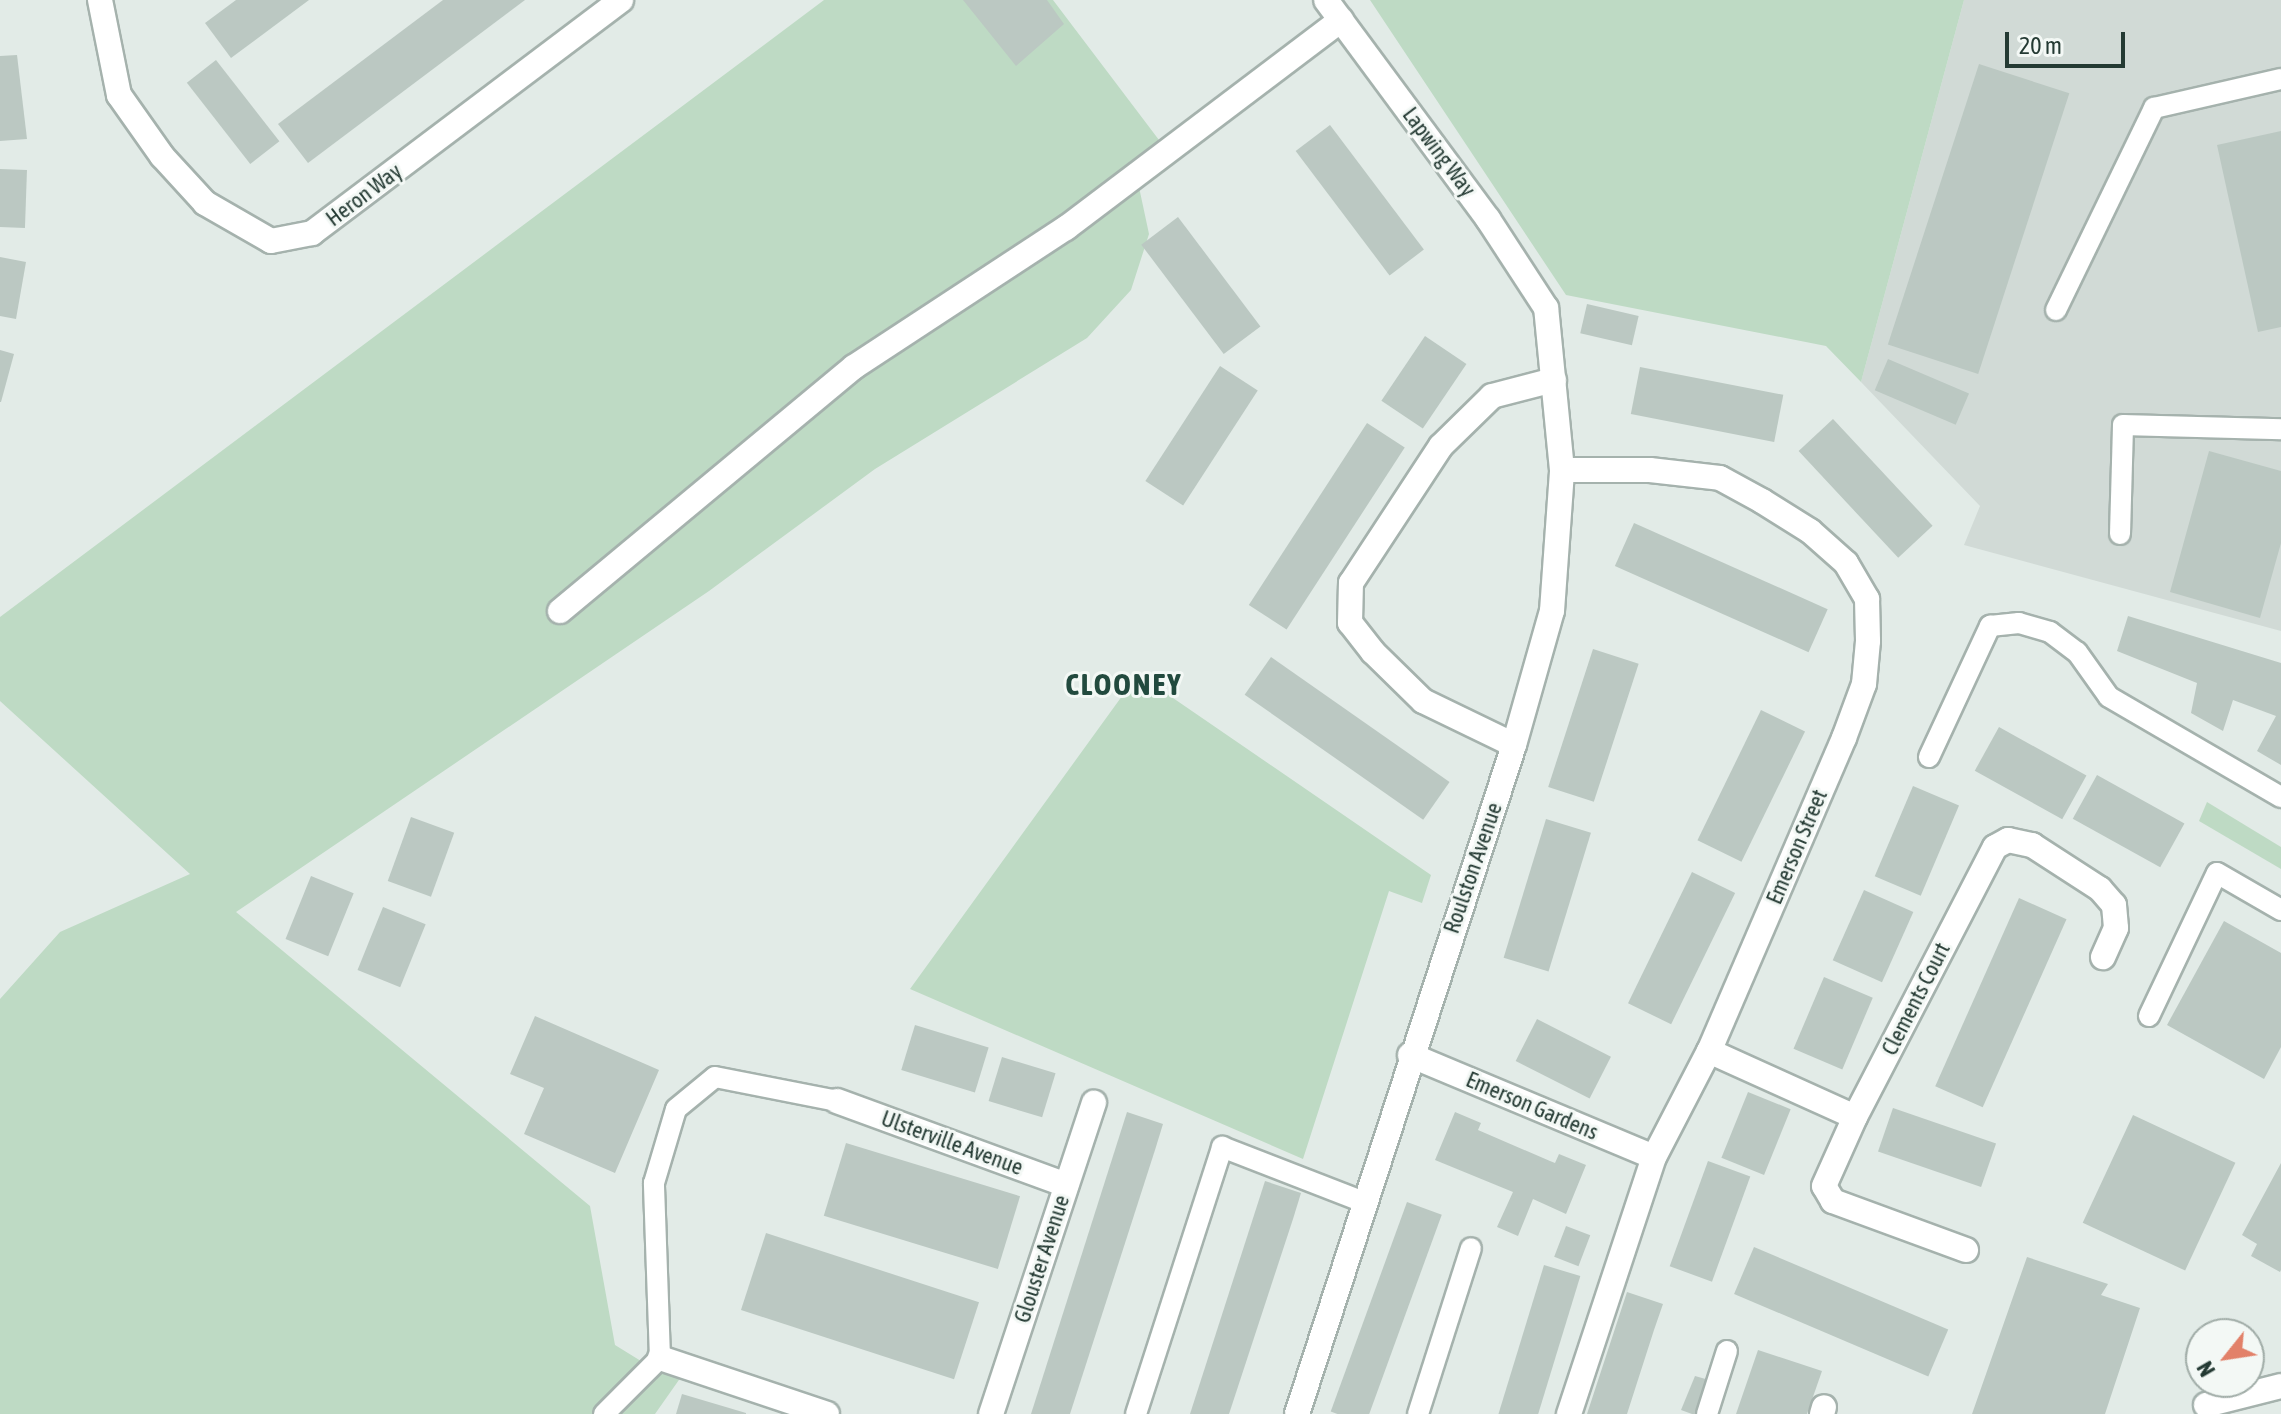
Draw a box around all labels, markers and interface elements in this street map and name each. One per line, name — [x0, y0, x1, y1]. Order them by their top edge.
scale bar — [2009, 16, 2129, 66]
text: 20 m — [2019, 32, 2062, 59]
street label: Lapwing Way — [1397, 102, 1481, 202]
street label: Heron Way — [321, 158, 407, 232]
district label: CLOONEY — [1065, 666, 1183, 702]
street label: Emerson Street — [1761, 786, 1833, 908]
street label: Roulston Avenue — [1438, 799, 1508, 937]
street label: Clements Court — [1876, 938, 1956, 1060]
street label: Emerson Gardens — [1462, 1066, 1602, 1146]
street label: Ulsterville Avenue — [878, 1105, 1026, 1181]
street label: Glouster Avenue — [1009, 1192, 1075, 1326]
north arrow — [2185, 1318, 2265, 1398]
text: N — [2191, 1357, 2220, 1381]

